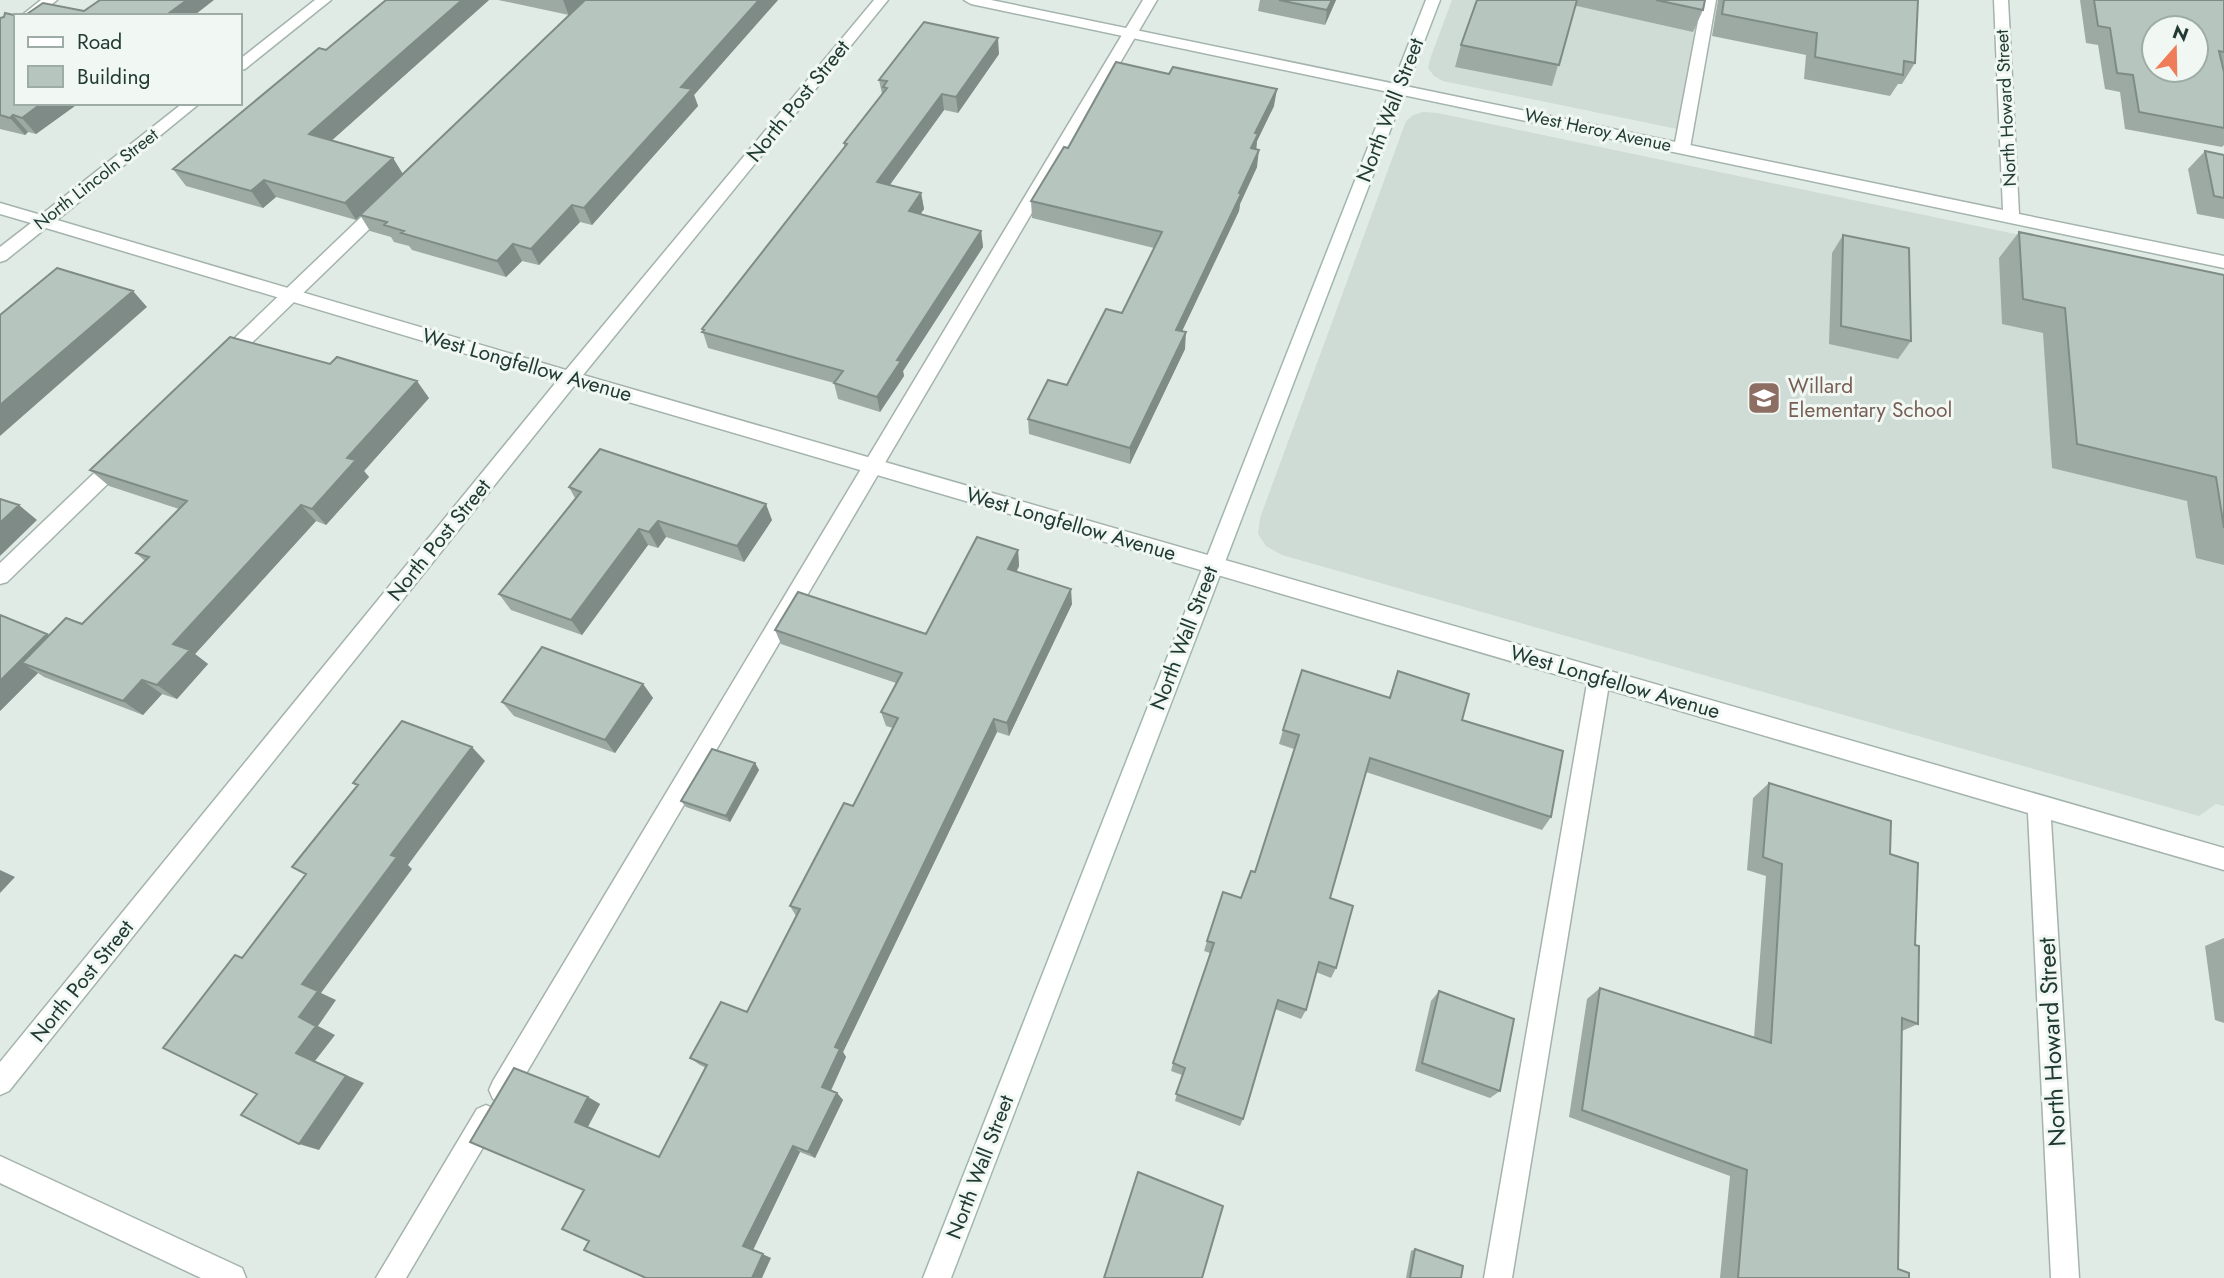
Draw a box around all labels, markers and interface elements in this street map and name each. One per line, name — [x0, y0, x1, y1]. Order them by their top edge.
legend — [14, 14, 242, 105]
north arrow — [2140, 14, 2210, 84]
text: N — [2169, 18, 2192, 49]
text: Road — [77, 27, 122, 57]
street label: North Howard Street — [1989, 28, 2023, 187]
street label: North Post Street — [739, 33, 857, 169]
street label: North Wall Street — [1349, 34, 1431, 186]
text: Building — [77, 62, 150, 92]
street label: West Heroy Avenue — [1522, 102, 1674, 158]
street label: North Lincoln Street — [28, 122, 164, 236]
street label: West Longfellow Avenue — [418, 321, 636, 409]
place label: Willard Elementary School — [1788, 371, 1952, 425]
school or university icon: Willard Elementary School — [1745, 379, 1783, 417]
street label: North Post Street — [380, 472, 498, 608]
street label: West Longfellow Avenue — [962, 480, 1180, 568]
street label: North Wall Street — [1143, 562, 1225, 714]
street label: West Longfellow Avenue — [1506, 638, 1724, 726]
street label: North Post Street — [23, 913, 141, 1049]
street label: North Howard Street — [2029, 936, 2074, 1148]
street label: North Wall Street — [939, 1091, 1021, 1243]

